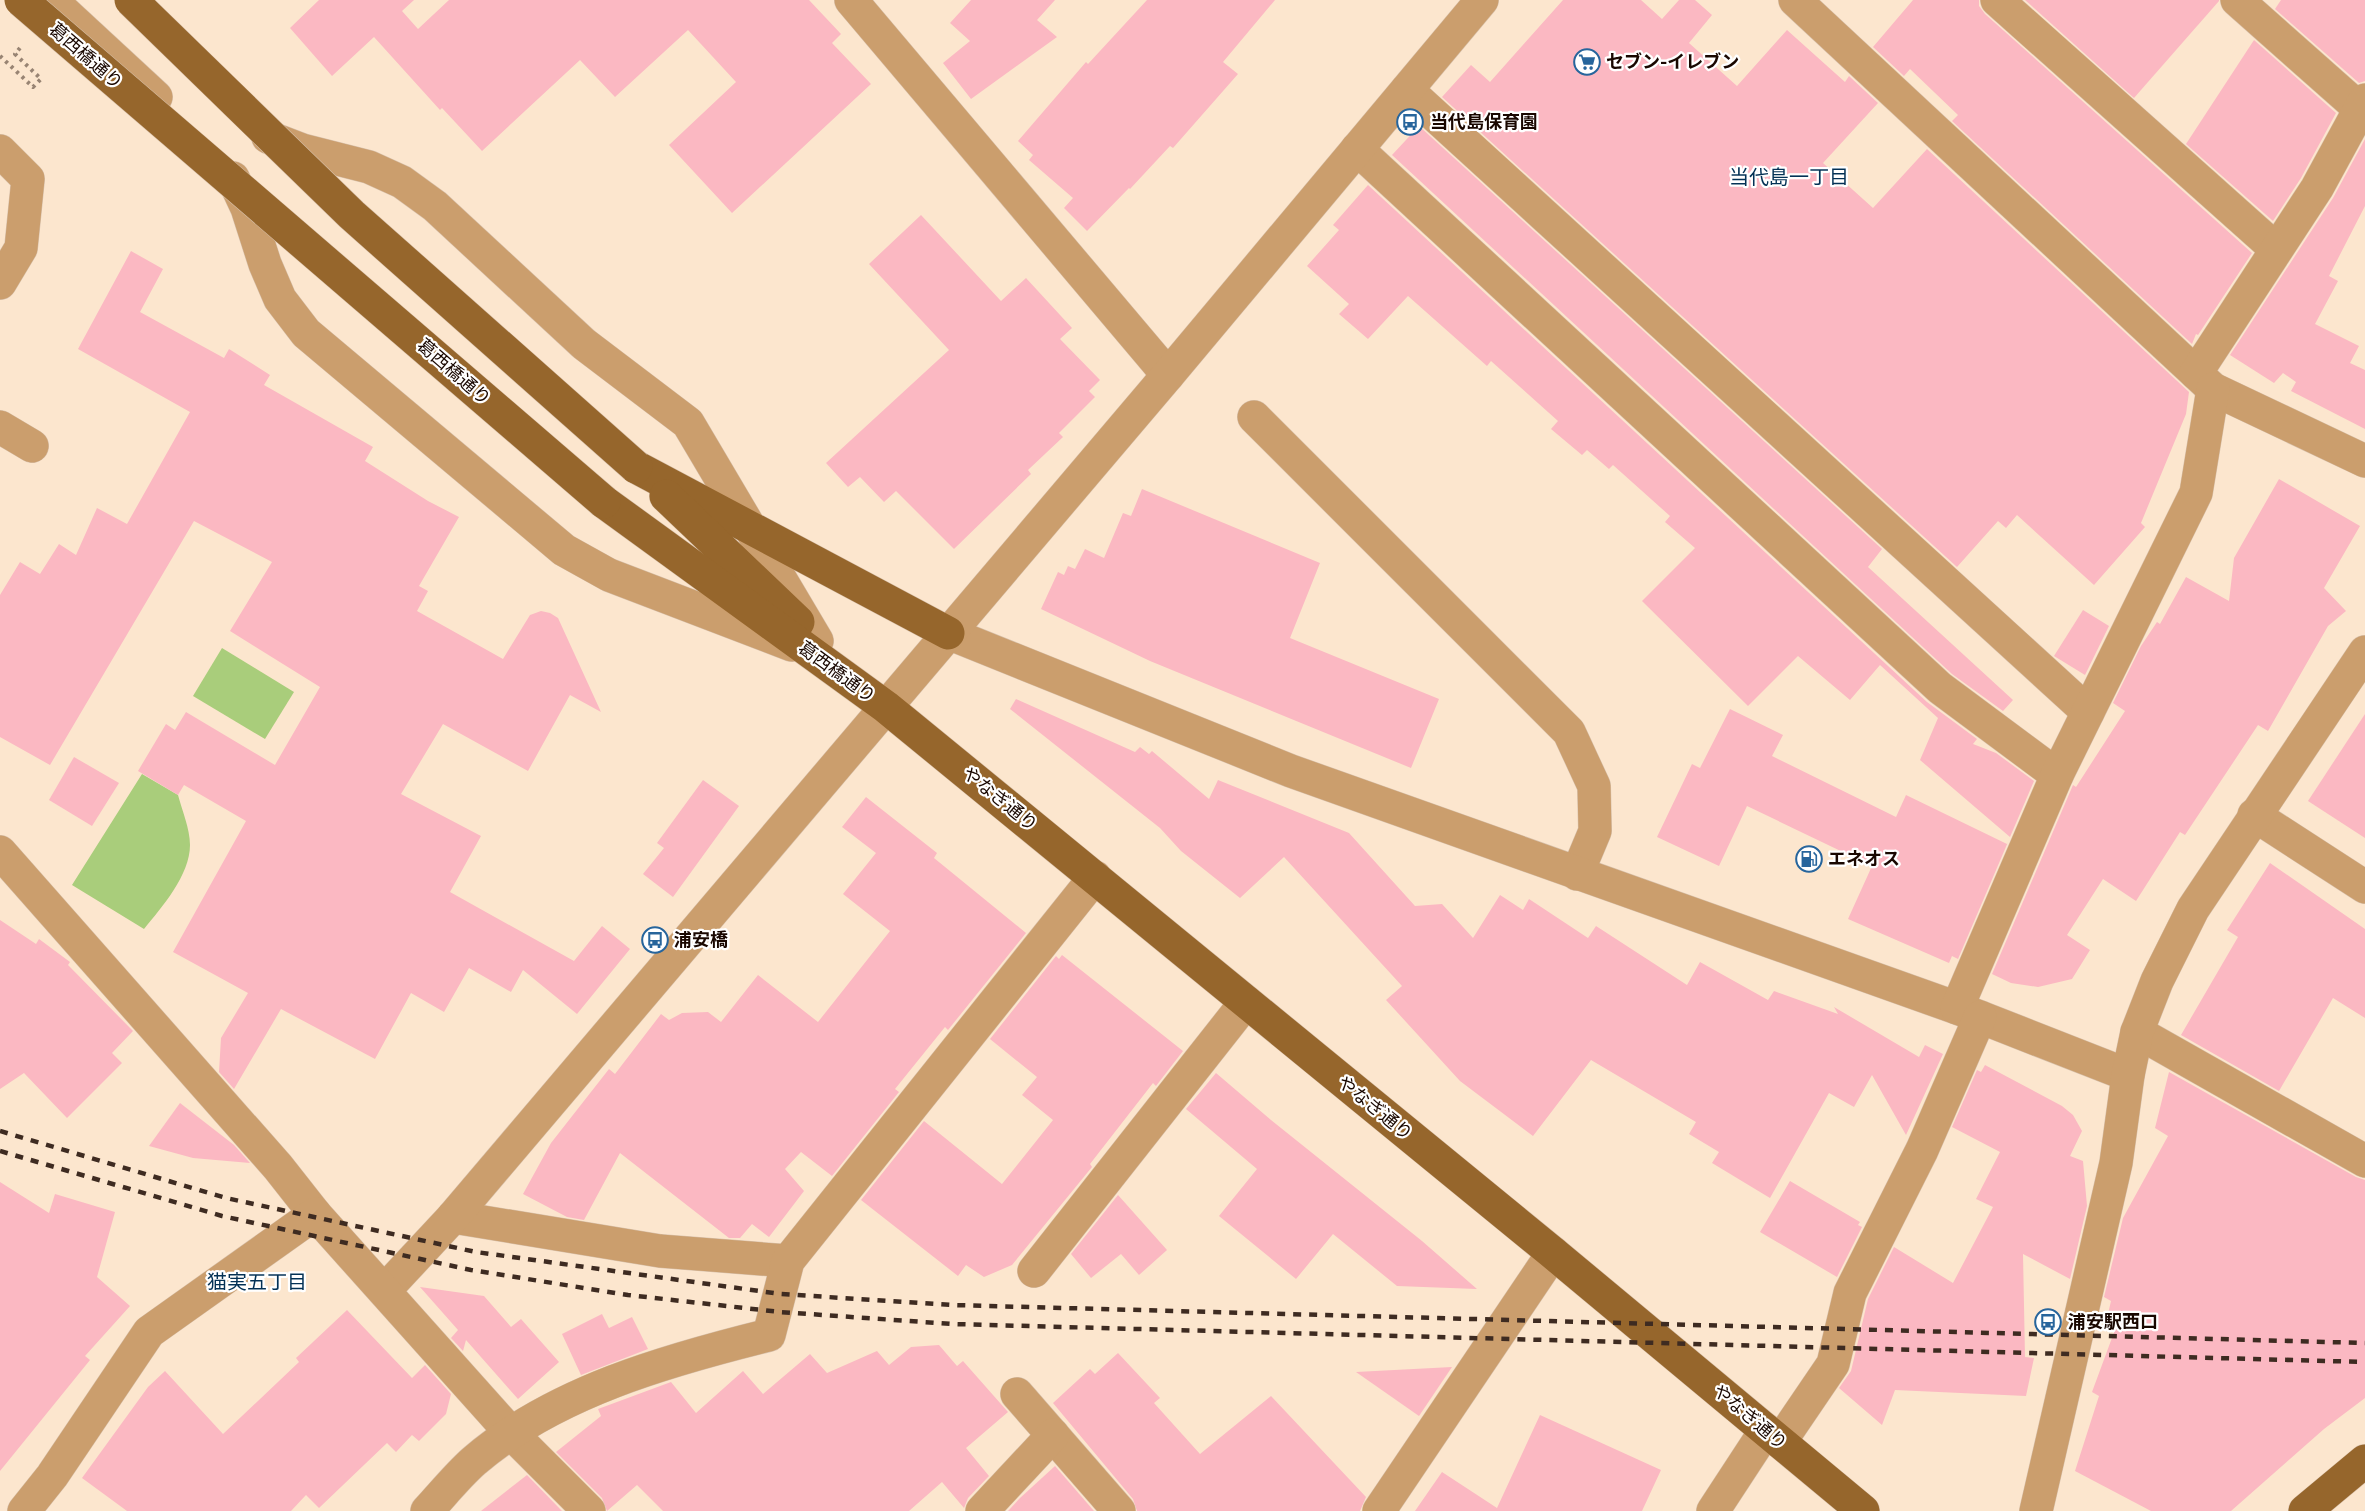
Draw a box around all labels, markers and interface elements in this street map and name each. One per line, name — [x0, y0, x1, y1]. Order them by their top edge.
street label: 葛西橋通り — [44, 16, 129, 95]
supermarket icon: セブン-イレブン — [1572, 47, 1602, 77]
place label: セブン-イレブン — [1606, 48, 1739, 75]
bus stop icon: 当代島保育園 — [1395, 107, 1425, 137]
place label: 当代島保育園 — [1430, 108, 1538, 135]
district label: 当代島一丁目 — [1729, 161, 1849, 192]
street label: 葛西橋通り — [412, 332, 497, 411]
street label: 葛西橋通り — [793, 634, 882, 709]
street label: やなぎ通り — [957, 760, 1044, 837]
fuel station icon: エネオス — [1794, 844, 1824, 874]
place label: エネオス — [1828, 845, 1900, 872]
bus stop icon: 浦安橋 — [640, 925, 670, 955]
place label: 浦安橋 — [674, 926, 728, 953]
street label: やなぎ通り — [1332, 1069, 1419, 1146]
district label: 猫実五丁目 — [207, 1266, 307, 1297]
bus stop icon: 浦安駅西口 — [2033, 1307, 2063, 1337]
place label: 浦安駅西口 — [2068, 1308, 2158, 1335]
street label: やなぎ通り — [1707, 1377, 1793, 1456]

